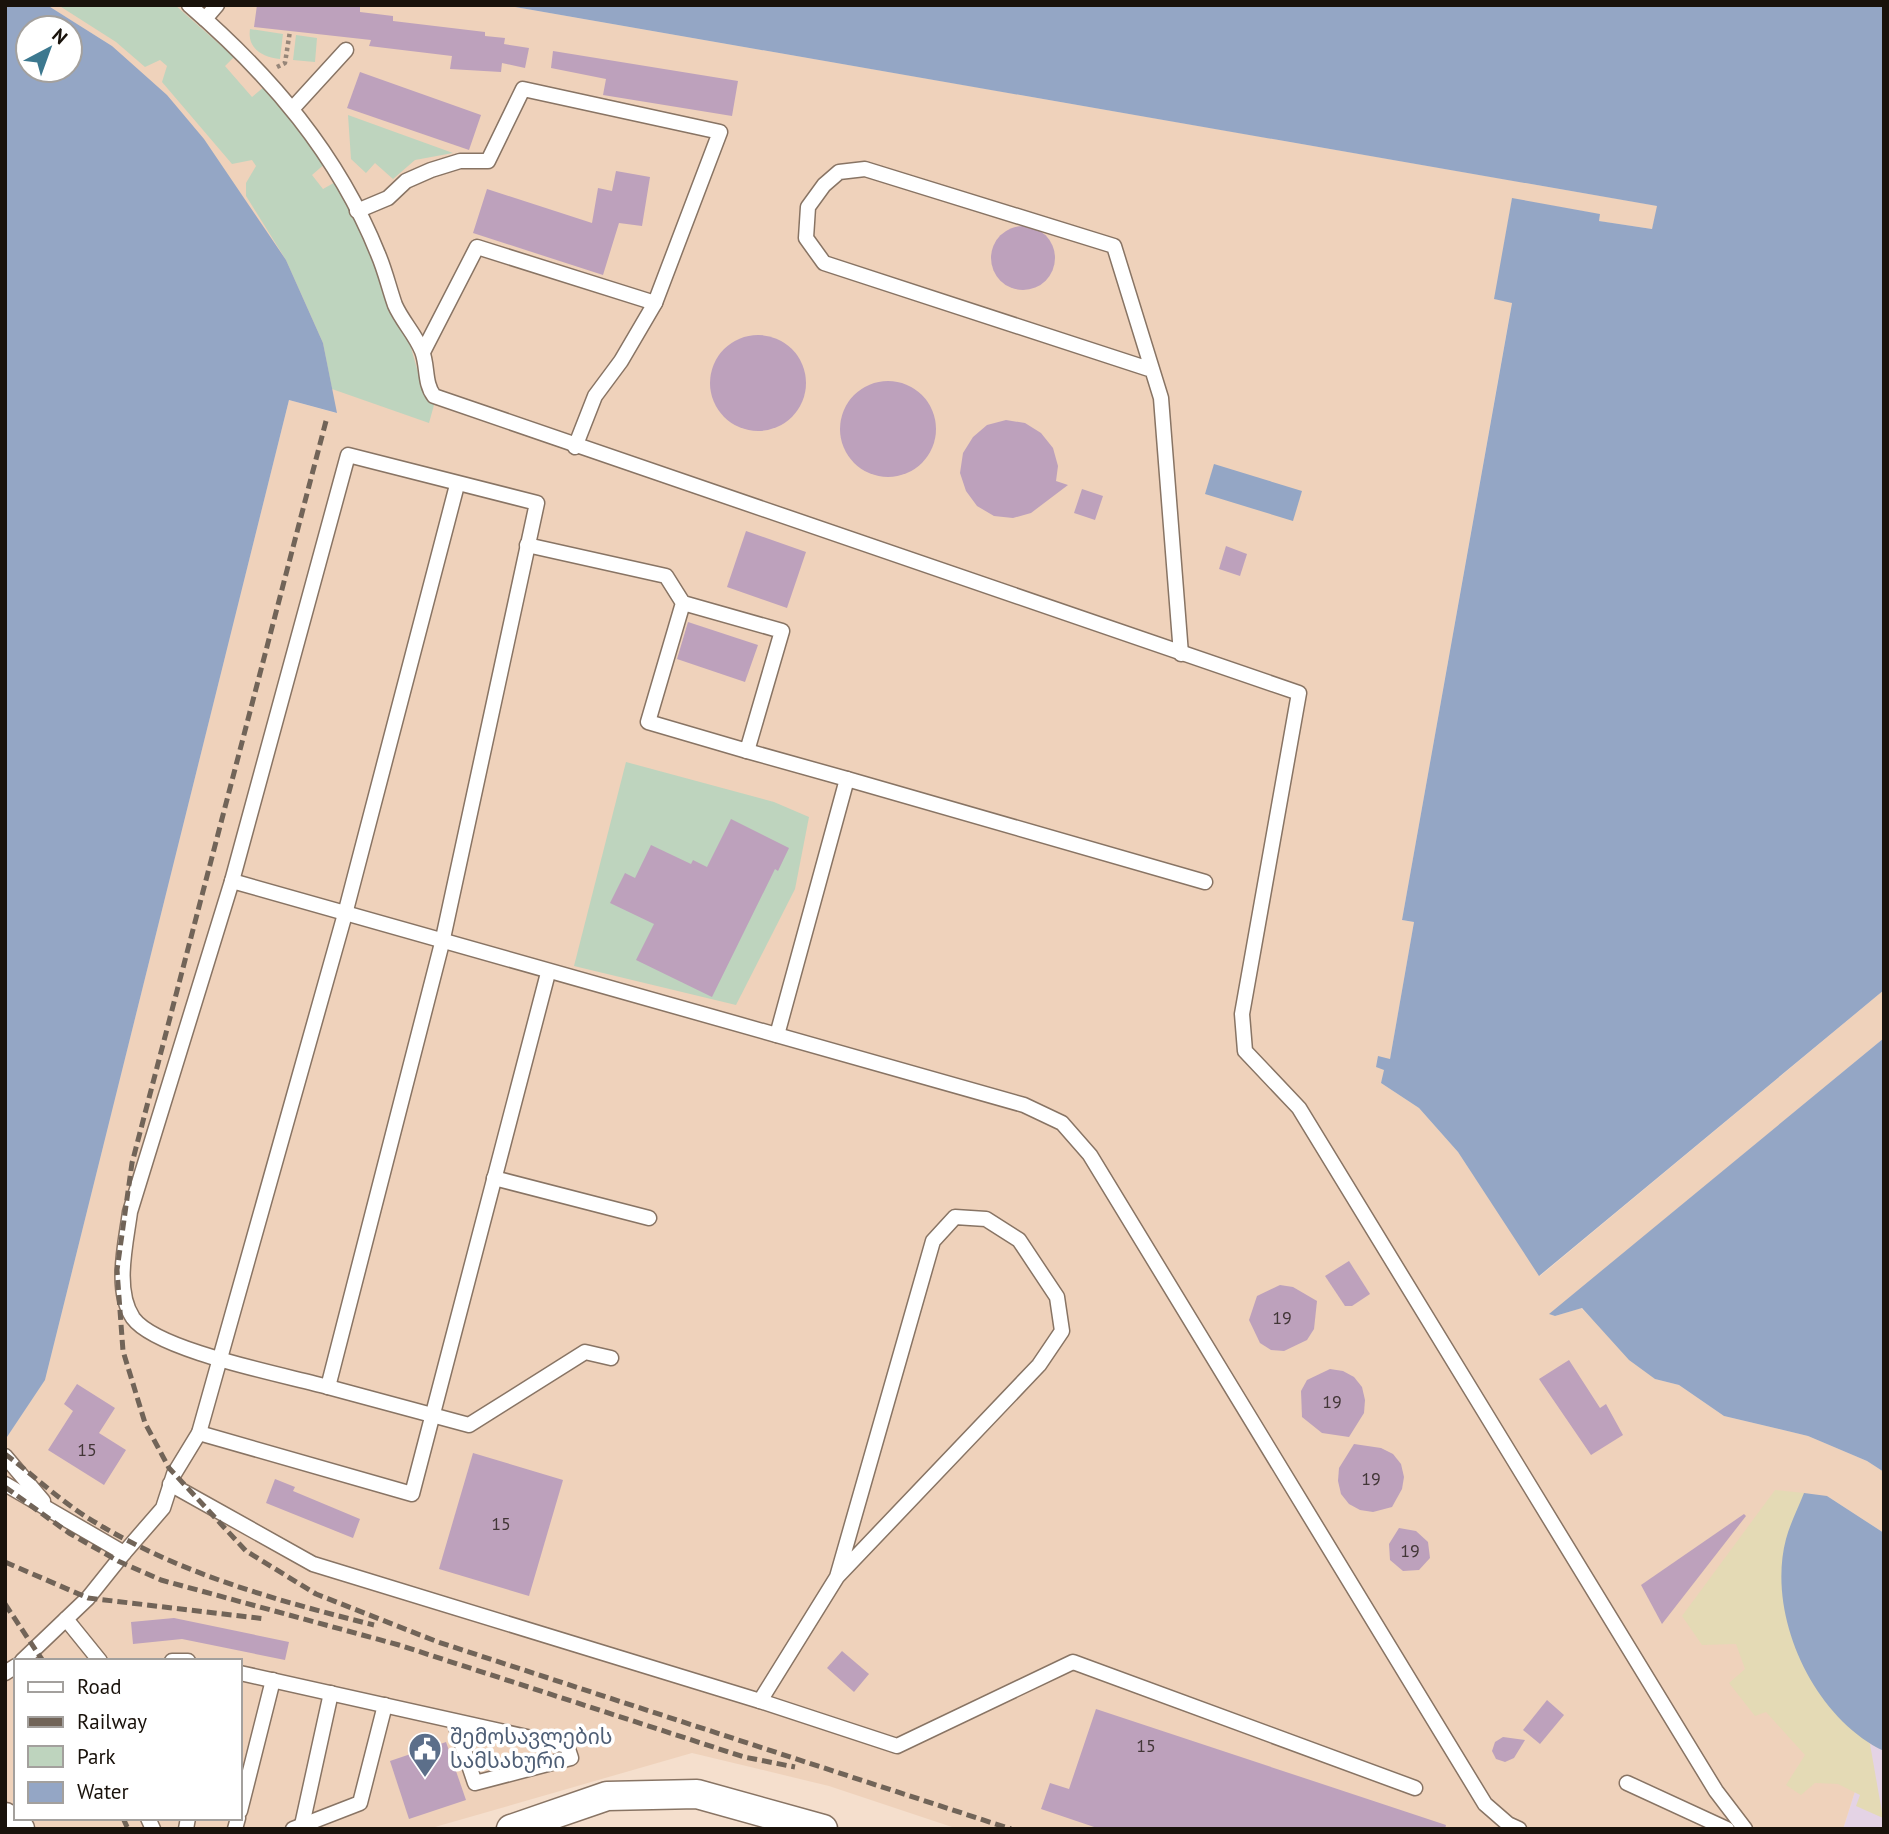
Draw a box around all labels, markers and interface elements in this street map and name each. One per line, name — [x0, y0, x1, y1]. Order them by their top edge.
north arrow — [14, 14, 84, 84]
text: N — [48, 23, 73, 49]
house number: 19 — [1272, 1306, 1292, 1329]
house number: 19 — [1322, 1390, 1342, 1413]
house number: 15 — [77, 1438, 97, 1461]
house number: 19 — [1361, 1467, 1381, 1490]
house number: 15 — [491, 1512, 511, 1535]
house number: 19 — [1400, 1539, 1420, 1562]
legend — [14, 1659, 242, 1820]
text: Road — [77, 1673, 121, 1700]
text: Railway — [77, 1708, 147, 1735]
place label: შემოსავლების სამსახური — [450, 1723, 613, 1774]
public building icon: შემოსავლების სამსახური — [406, 1730, 444, 1779]
house number: 15 — [1136, 1734, 1156, 1757]
text: Park — [77, 1743, 116, 1770]
text: Water — [77, 1778, 129, 1805]

